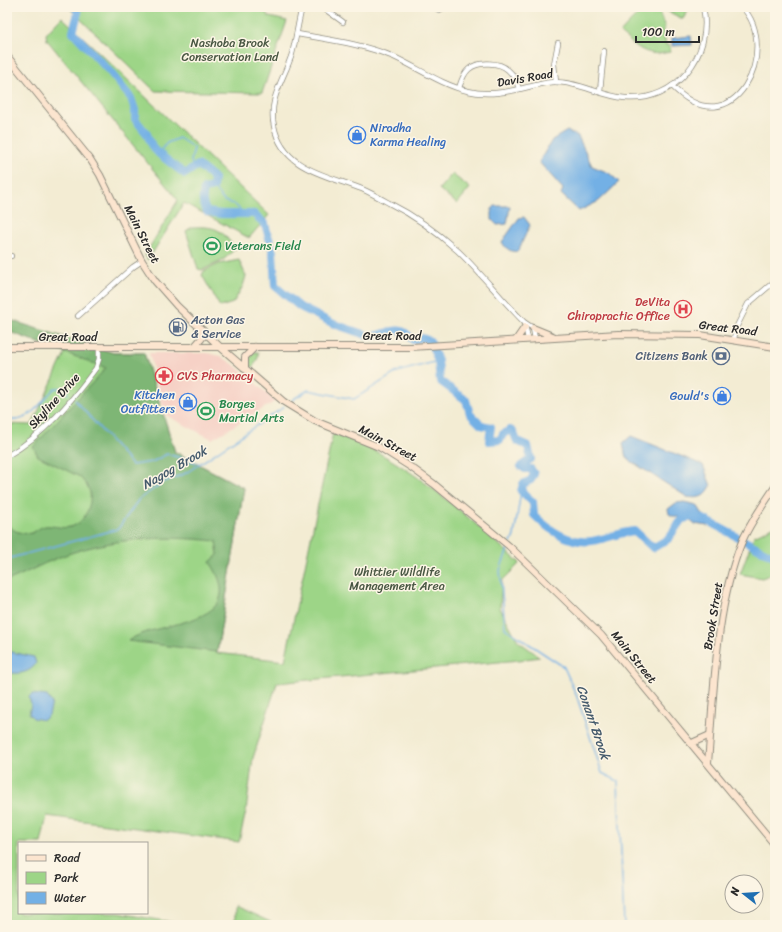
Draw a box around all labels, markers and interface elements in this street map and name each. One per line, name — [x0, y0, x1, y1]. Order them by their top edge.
scale bar — [636, 18, 699, 44]
text: 100 m — [642, 21, 675, 43]
park label: Nashoba Brook Conservation Land — [182, 32, 279, 68]
street label: Davis Road — [495, 62, 555, 94]
place label: Nirodha Karma Healing — [370, 117, 446, 153]
shop icon: Nirodha Karma Healing — [347, 125, 367, 145]
street label: Main Street — [118, 201, 166, 267]
place label: Veterans Field — [225, 235, 301, 257]
sports icon: Veterans Field — [202, 236, 222, 256]
place label: DeVita Chiropractic Office — [567, 291, 670, 327]
hospital icon: DeVita Chiropractic Office — [673, 299, 693, 319]
place label: Acton Gas & Service — [190, 309, 245, 345]
street label: Great Road — [698, 314, 759, 343]
fuel station icon: Acton Gas & Service — [168, 317, 188, 337]
street label: Great Road — [363, 325, 422, 347]
street label: Great Road — [39, 326, 98, 348]
place label: Citizens Bank — [636, 345, 708, 367]
bank icon: Citizens Bank — [711, 346, 731, 366]
place label: CVS Pharmacy — [177, 365, 254, 387]
pharmacy icon: CVS Pharmacy — [154, 366, 174, 386]
street label: Skyline Drive — [22, 368, 86, 434]
place label: Kitchen Outfitters — [121, 384, 176, 420]
place label: Gould's — [670, 385, 709, 407]
shop icon: Gould's — [712, 386, 732, 406]
shop icon: Kitchen Outfitters — [178, 392, 198, 412]
place label: Borges Martial Arts — [219, 393, 284, 429]
sports icon: Borges Martial Arts — [196, 401, 216, 421]
street label: Main Street — [355, 418, 421, 468]
water label: Nagog Brook — [137, 438, 213, 495]
park label: Whittier Wildlife Management Area — [349, 561, 445, 597]
street label: Brook Street — [697, 580, 729, 652]
street label: Main Street — [605, 625, 663, 689]
water label: Conant Brook — [570, 682, 618, 764]
legend — [18, 842, 148, 914]
text: Road — [54, 847, 81, 869]
text: Park — [54, 867, 79, 889]
north arrow — [724, 874, 764, 914]
text: N — [724, 884, 745, 899]
text: Water — [54, 887, 87, 909]

